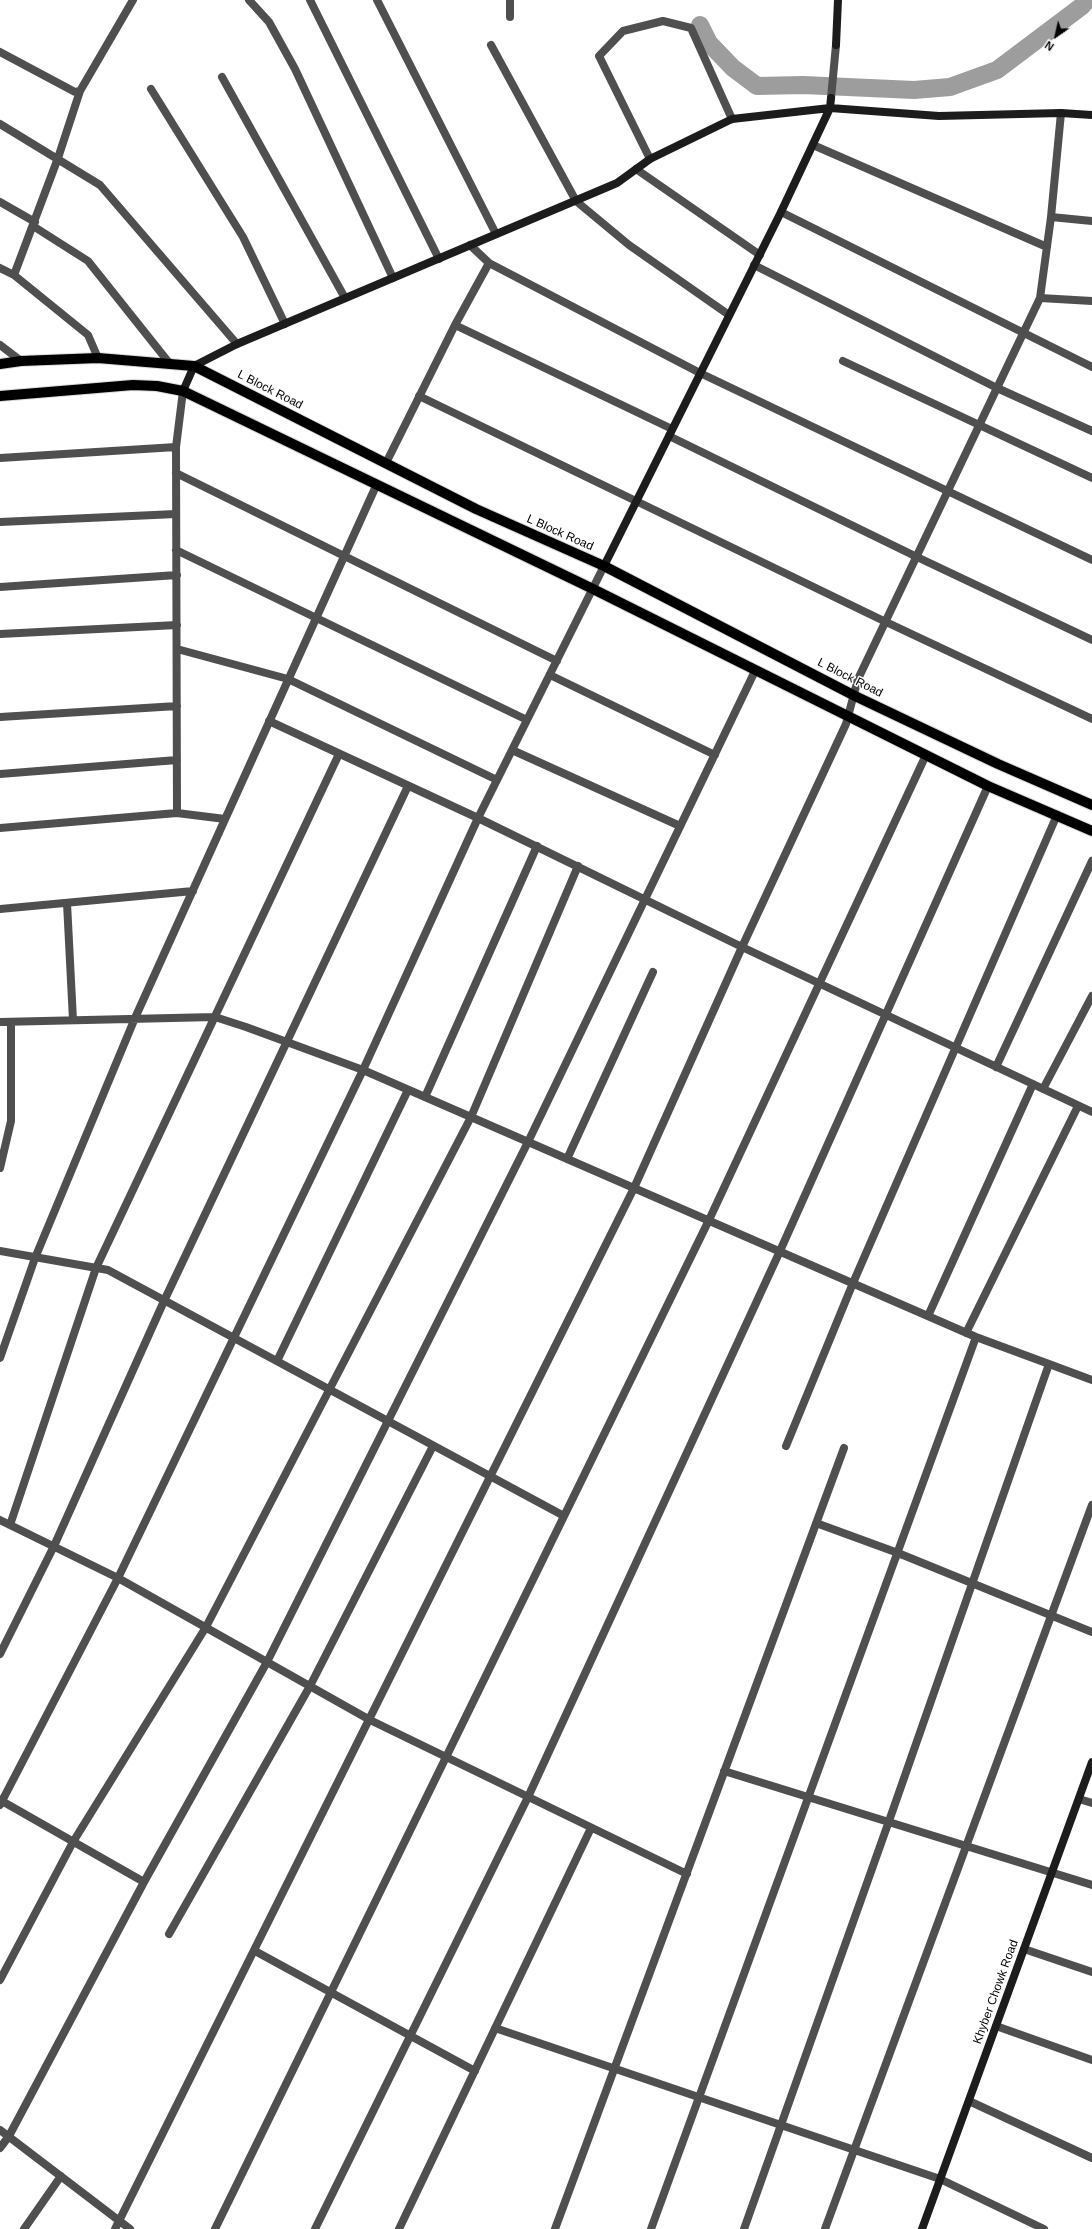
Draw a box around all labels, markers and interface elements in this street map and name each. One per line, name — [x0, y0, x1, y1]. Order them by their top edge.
north arrow — [1036, 16, 1076, 56]
text: N — [1043, 39, 1056, 53]
street label: L Block Road — [235, 367, 305, 413]
street label: L Block Road — [524, 512, 596, 554]
street label: L Block Road — [815, 655, 885, 701]
street label: Khyber Chowk Road — [970, 1938, 1022, 2046]

